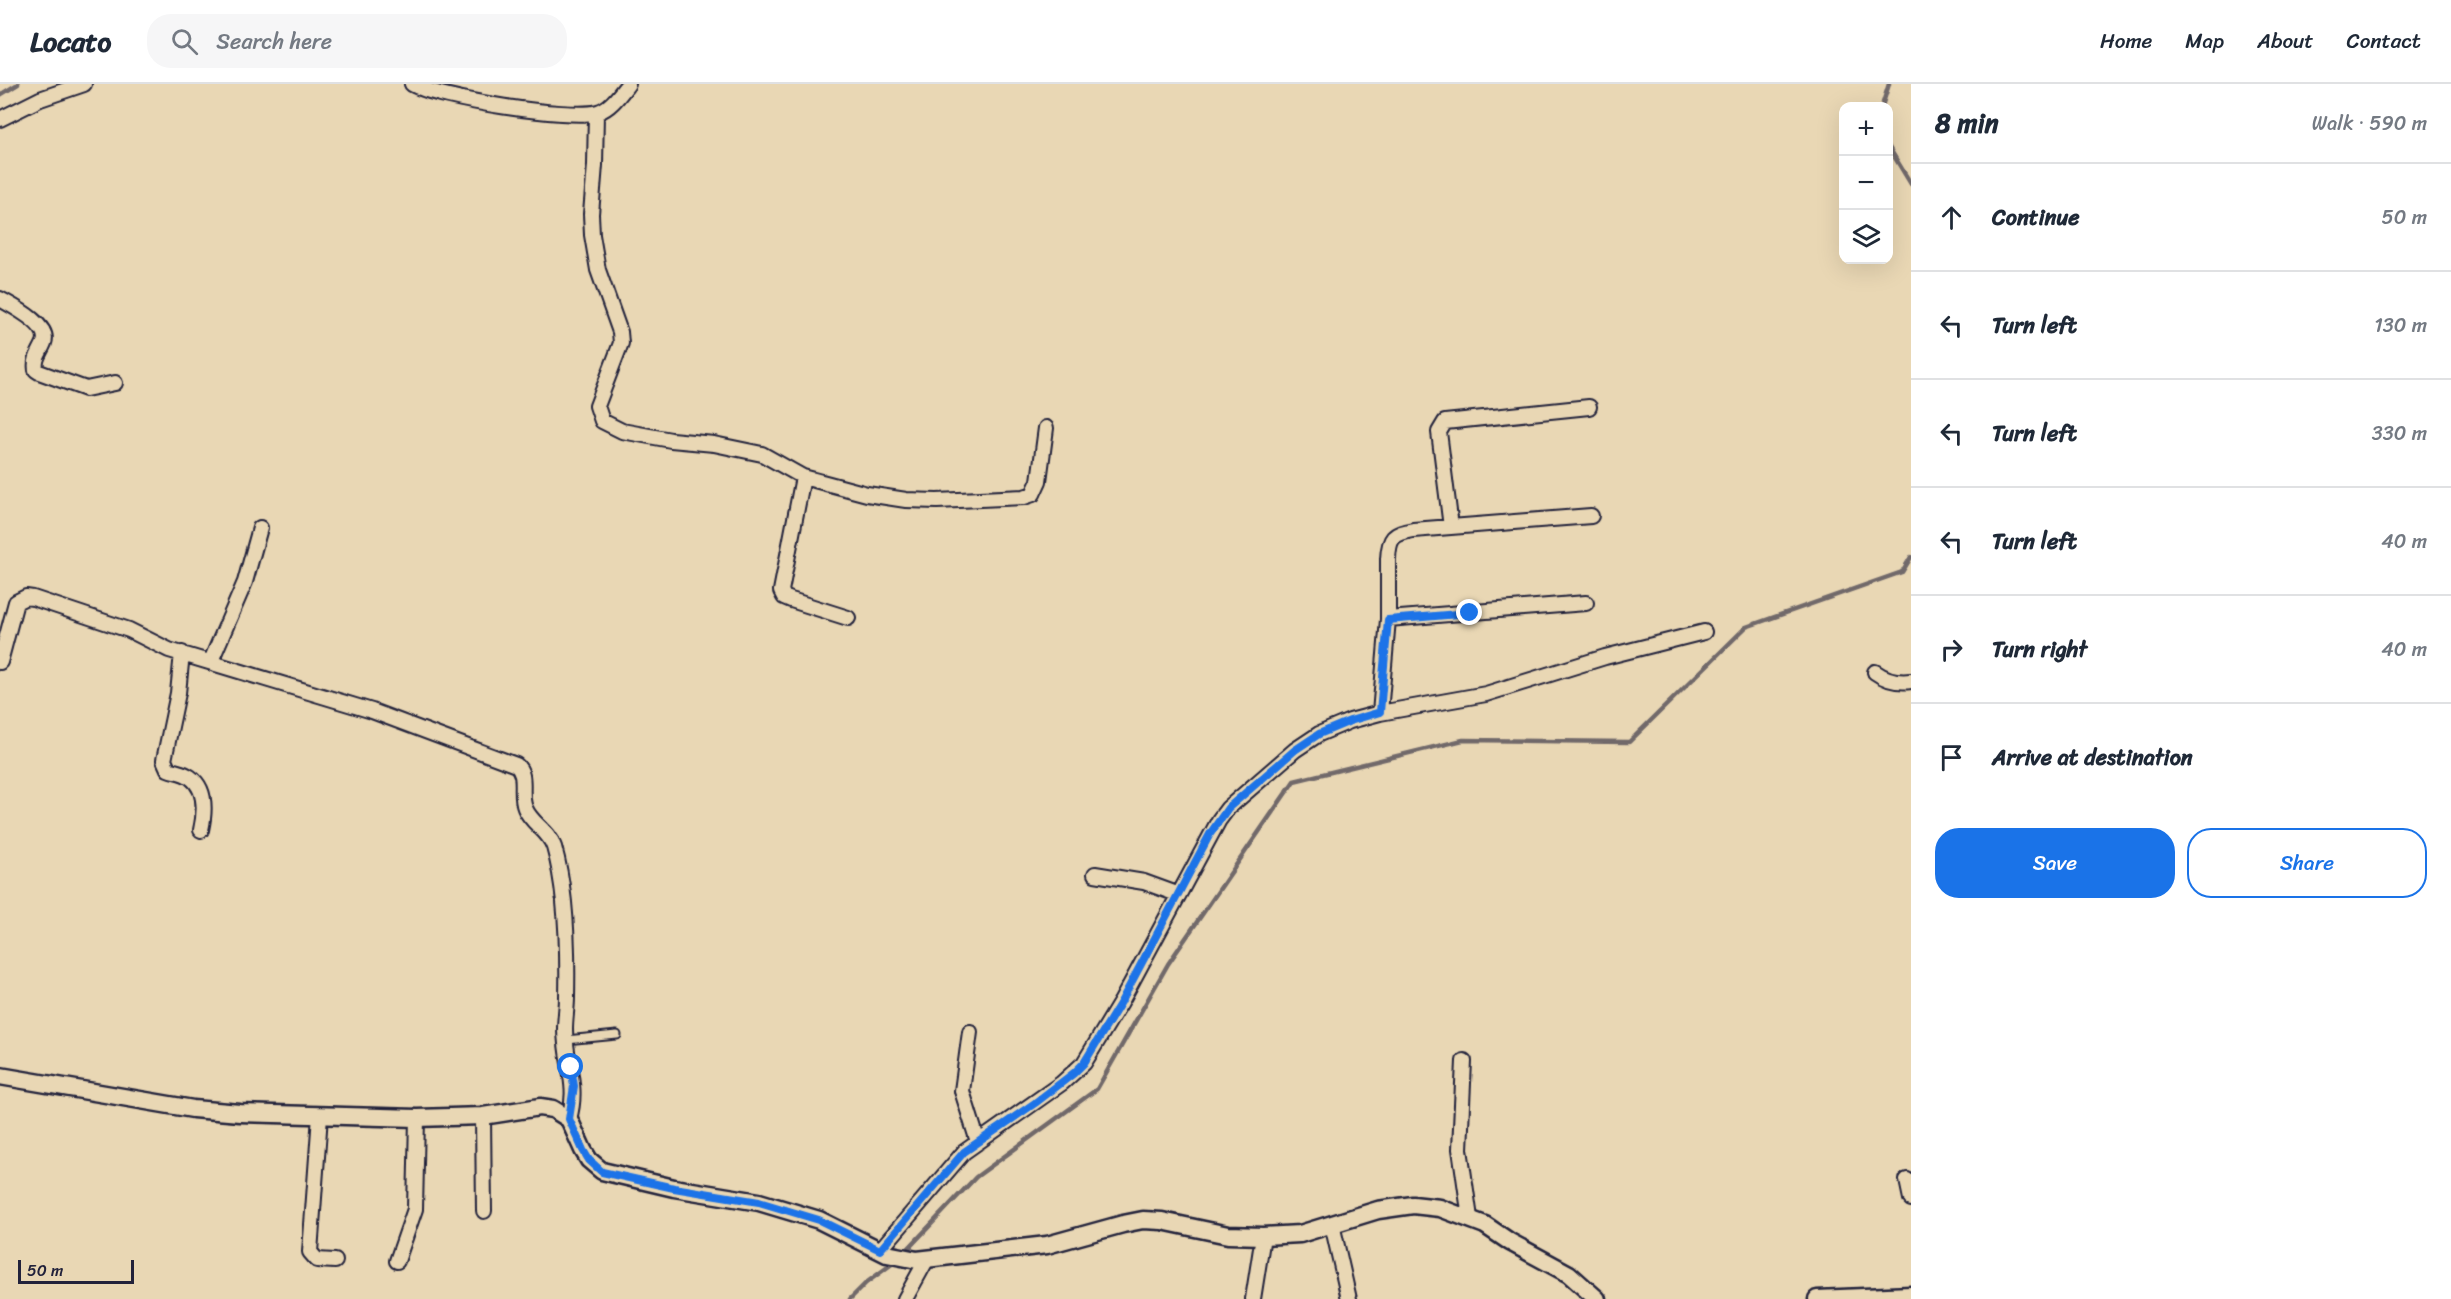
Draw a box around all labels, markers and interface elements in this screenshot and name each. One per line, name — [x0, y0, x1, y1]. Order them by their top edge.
search box — [147, 14, 567, 68]
text: Locato — [30, 17, 111, 66]
text: Search here — [216, 22, 332, 61]
text: Home — [2100, 22, 2152, 60]
text: Map — [2185, 22, 2224, 60]
text: About — [2257, 22, 2314, 60]
text: Contact — [2347, 22, 2421, 60]
icon: search — [168, 25, 201, 58]
text: 8 min — [1935, 100, 1999, 146]
map controls — [1839, 102, 1893, 264]
button: + — [1839, 102, 1893, 156]
text: Walk · 590 m — [2312, 106, 2427, 141]
button: − — [1839, 156, 1893, 210]
text: Continue — [1992, 198, 2080, 237]
text: 50 m — [2382, 200, 2427, 235]
icon: ahead — [1935, 201, 1968, 234]
button: layers — [1839, 210, 1893, 264]
text: Turn left — [1992, 306, 2077, 345]
text: 130 m — [2374, 308, 2427, 343]
icon: left — [1935, 309, 1968, 342]
text: Turn left — [1992, 414, 2077, 453]
text: 330 m — [2372, 416, 2427, 451]
icon: left — [1935, 417, 1968, 450]
text: Turn left — [1992, 522, 2077, 561]
text: 40 m — [2381, 524, 2427, 559]
icon: left — [1935, 525, 1968, 558]
route end — [1456, 599, 1482, 625]
text: Turn right — [1992, 630, 2087, 669]
text: 40 m — [2381, 632, 2427, 667]
icon: right — [1935, 633, 1968, 666]
text: Arrive at destination — [1992, 738, 2193, 777]
icon: arrive — [1935, 741, 1968, 774]
button: Save — [1935, 828, 2175, 898]
button: Share — [2187, 828, 2427, 898]
route start — [557, 1053, 583, 1079]
text: 50 m — [27, 1256, 63, 1285]
scale bar — [18, 1257, 134, 1284]

